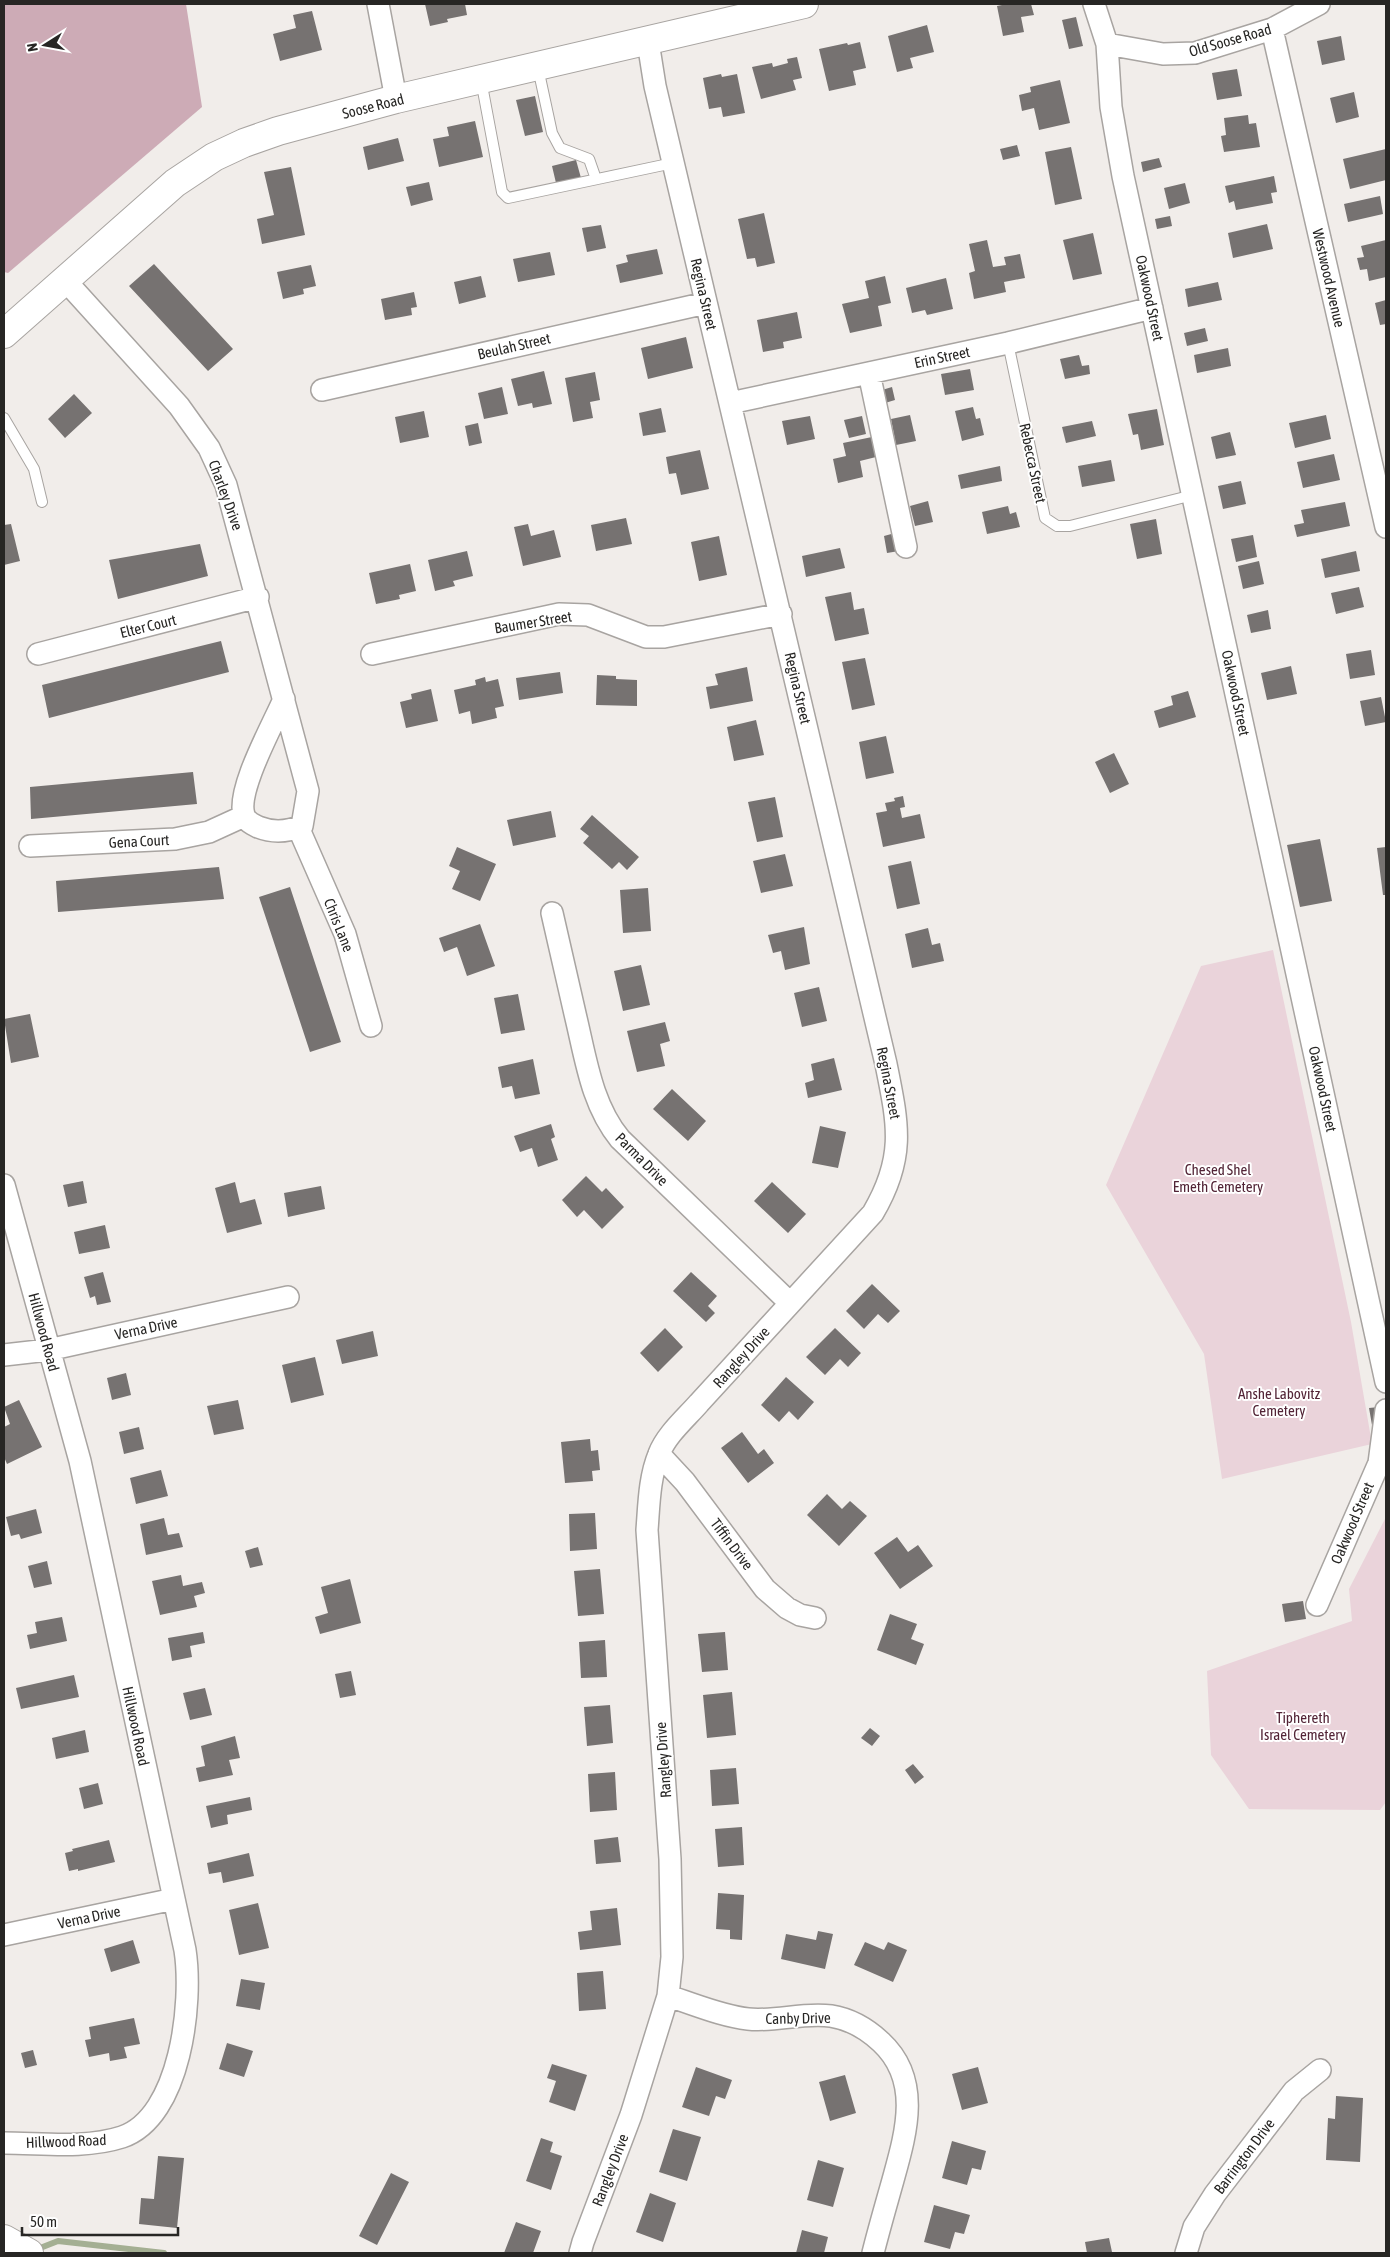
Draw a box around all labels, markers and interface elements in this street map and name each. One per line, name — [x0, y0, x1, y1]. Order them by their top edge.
north arrow — [20, 20, 70, 70]
street label: Old Soose Road — [1187, 20, 1273, 60]
text: N — [24, 42, 41, 53]
street label: Soose Road — [340, 90, 406, 122]
street label: Westwood Avenue — [1309, 227, 1349, 329]
street label: Oakwood Street — [1133, 254, 1167, 342]
street label: Regina Street — [687, 256, 721, 332]
street label: Beulah Street — [476, 329, 552, 363]
street label: Erin Street — [913, 343, 971, 371]
street label: Rebecca Street — [1016, 422, 1050, 504]
street label: Charley Drive — [205, 458, 247, 533]
street label: Baumer Street — [493, 607, 573, 637]
street label: Elter Court — [118, 611, 178, 641]
street label: Oakwood Street — [1219, 649, 1253, 737]
street label: Regina Street — [781, 650, 815, 726]
street label: Gena Court — [108, 831, 170, 851]
street label: Chris Lane — [321, 896, 357, 954]
street label: Regina Street — [874, 1045, 904, 1121]
street label: Oakwood Street — [1306, 1045, 1340, 1133]
street label: Parma Drive — [612, 1129, 672, 1189]
park label: Chesed Shel Emeth Cemetery — [1173, 1161, 1263, 1195]
street label: Hillwood Road — [25, 1291, 63, 1373]
street label: Verna Drive — [113, 1313, 179, 1343]
street label: Rangley Drive — [709, 1323, 773, 1391]
park label: Anshe Labovitz Cemetery — [1238, 1385, 1321, 1419]
street label: Oakwood Street — [1327, 1479, 1377, 1567]
street label: Tiffin Drive — [707, 1515, 757, 1573]
street label: Hillwood Road — [119, 1685, 153, 1767]
park label: Tiphereth Israel Cemetery — [1260, 1709, 1346, 1743]
street label: Rangley Drive — [652, 1721, 674, 1799]
street label: Verna Drive — [56, 1902, 122, 1932]
street label: Canby Drive — [765, 2009, 831, 2027]
street label: Barrington Drive — [1210, 2115, 1278, 2197]
street label: Hillwood Road — [25, 2131, 107, 2151]
street label: Rangley Drive — [588, 2131, 632, 2209]
scale bar — [22, 2204, 179, 2236]
text: 50 m — [30, 2213, 57, 2230]

